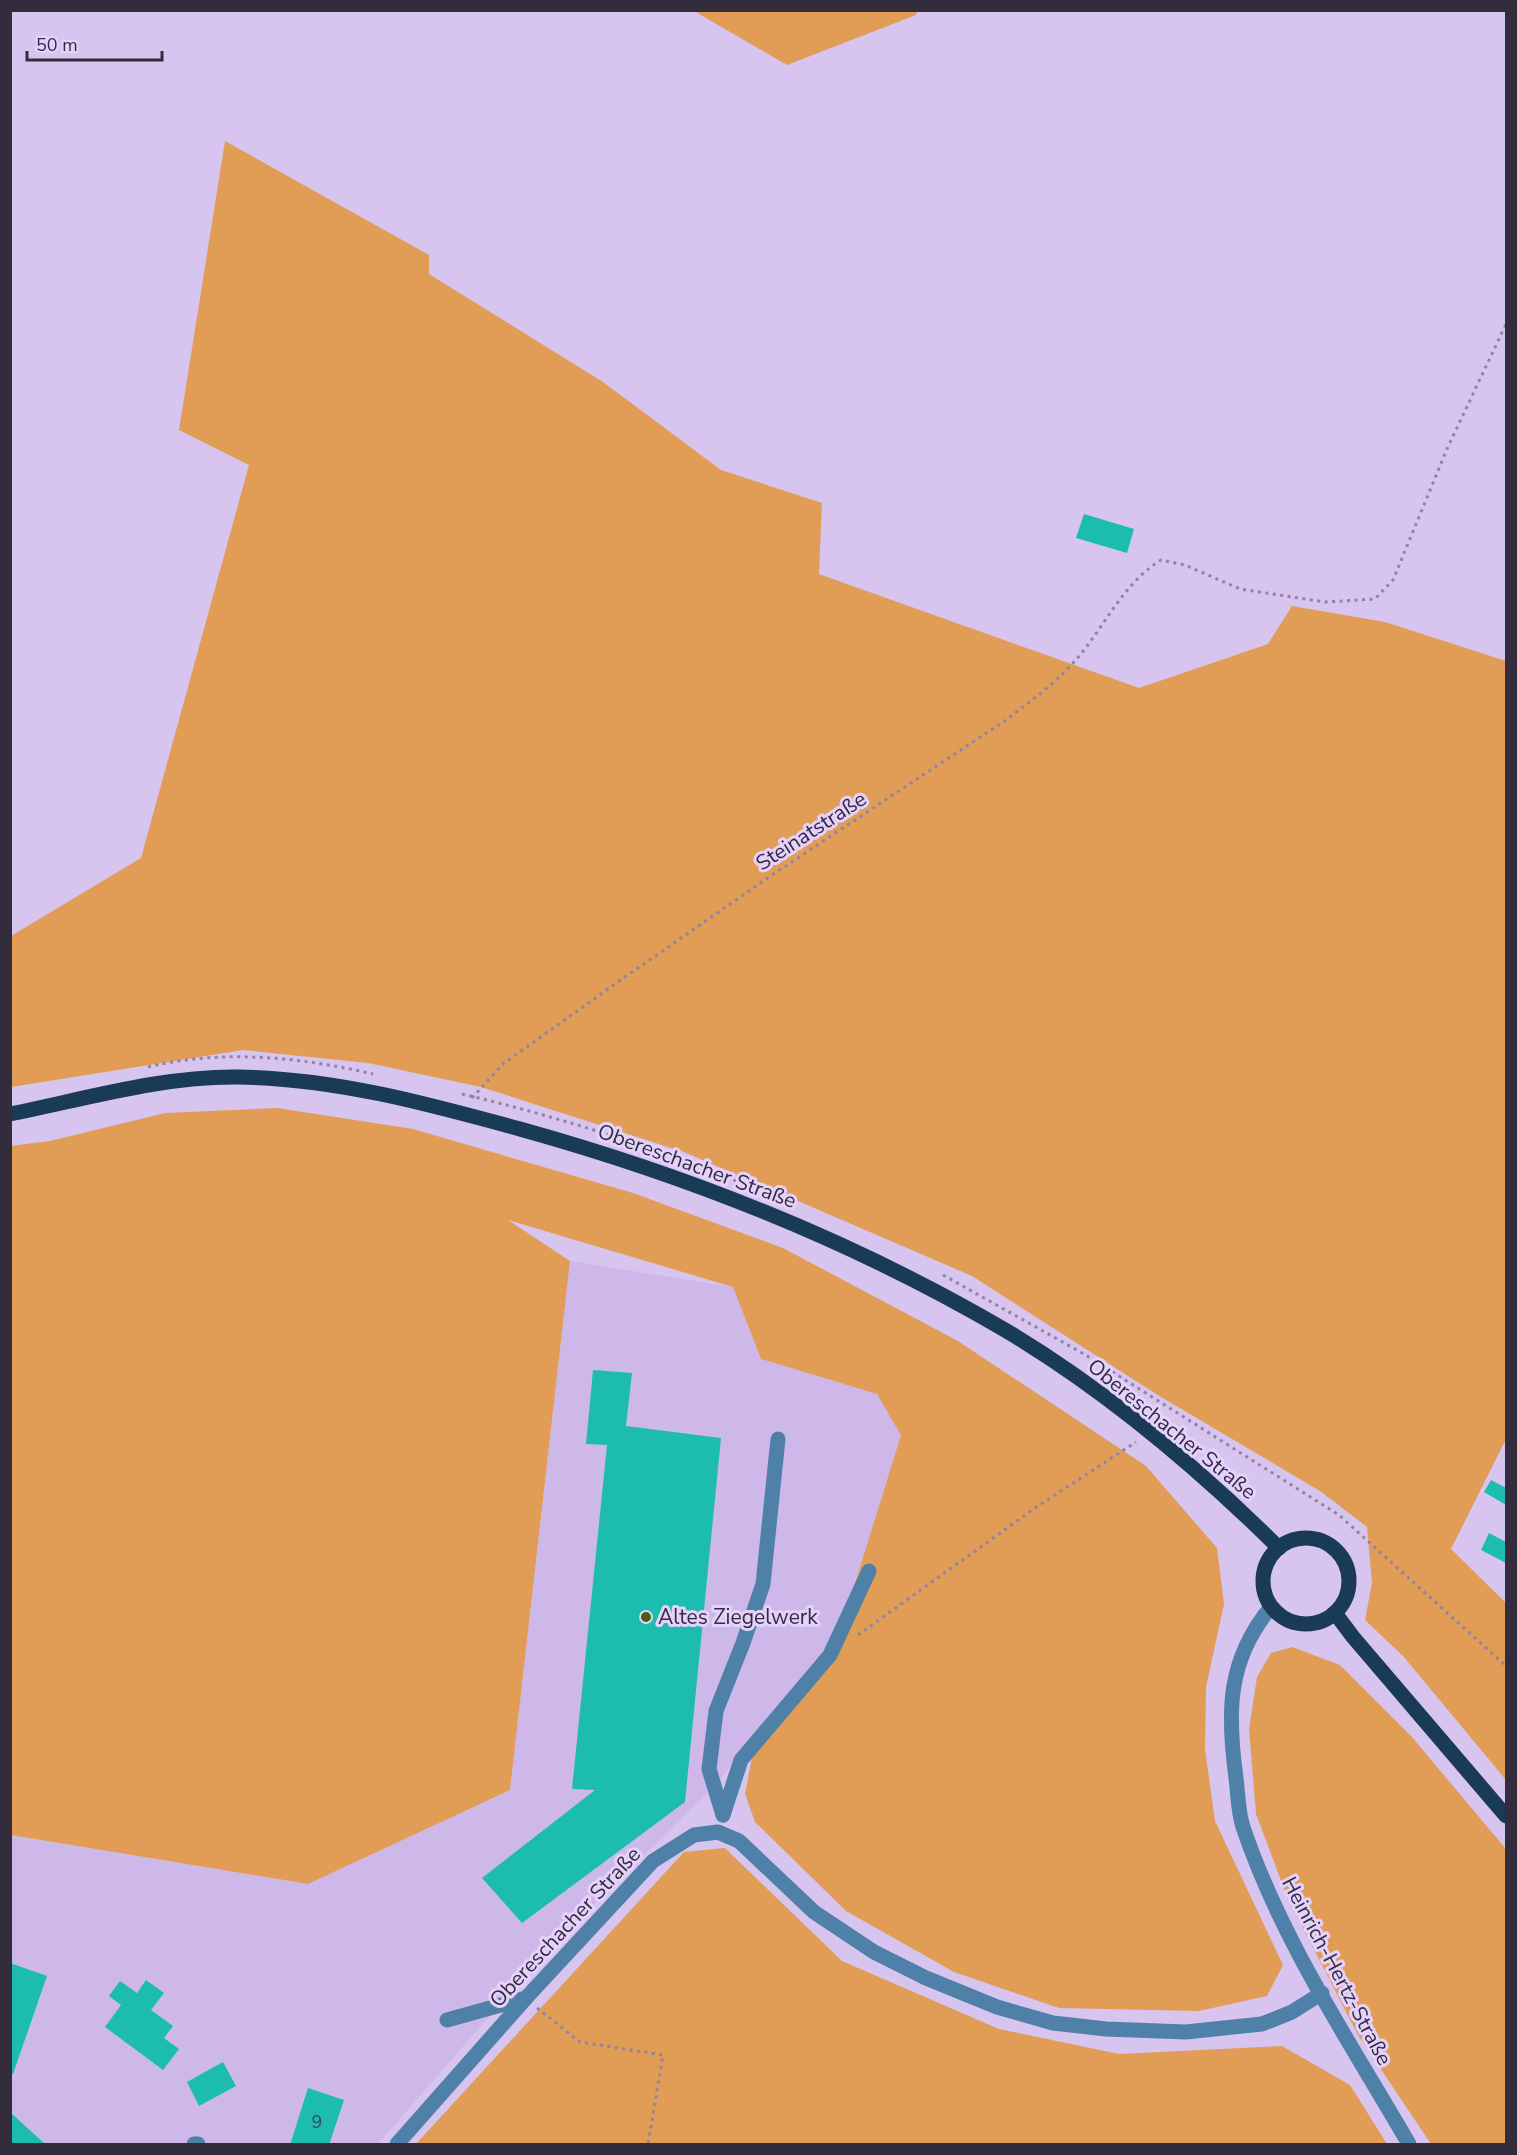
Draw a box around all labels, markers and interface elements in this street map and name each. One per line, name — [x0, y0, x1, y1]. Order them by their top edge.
scale bar — [27, 24, 162, 62]
text: 50 m — [36, 33, 78, 57]
street label: Steinatstraße — [750, 785, 872, 877]
street label: Obereschacher Straße — [594, 1117, 800, 1215]
street label: Obereschacher Straße — [1082, 1352, 1262, 1506]
place label: Altes Ziegelwerk — [658, 1603, 818, 1631]
marker: Altes Ziegelwerk — [639, 1610, 653, 1624]
street label: Obereschacher Straße — [483, 1841, 647, 2013]
street label: Heinrich-Hertz-Straße — [1275, 1872, 1399, 2070]
house number: 9 — [312, 2110, 322, 2134]

